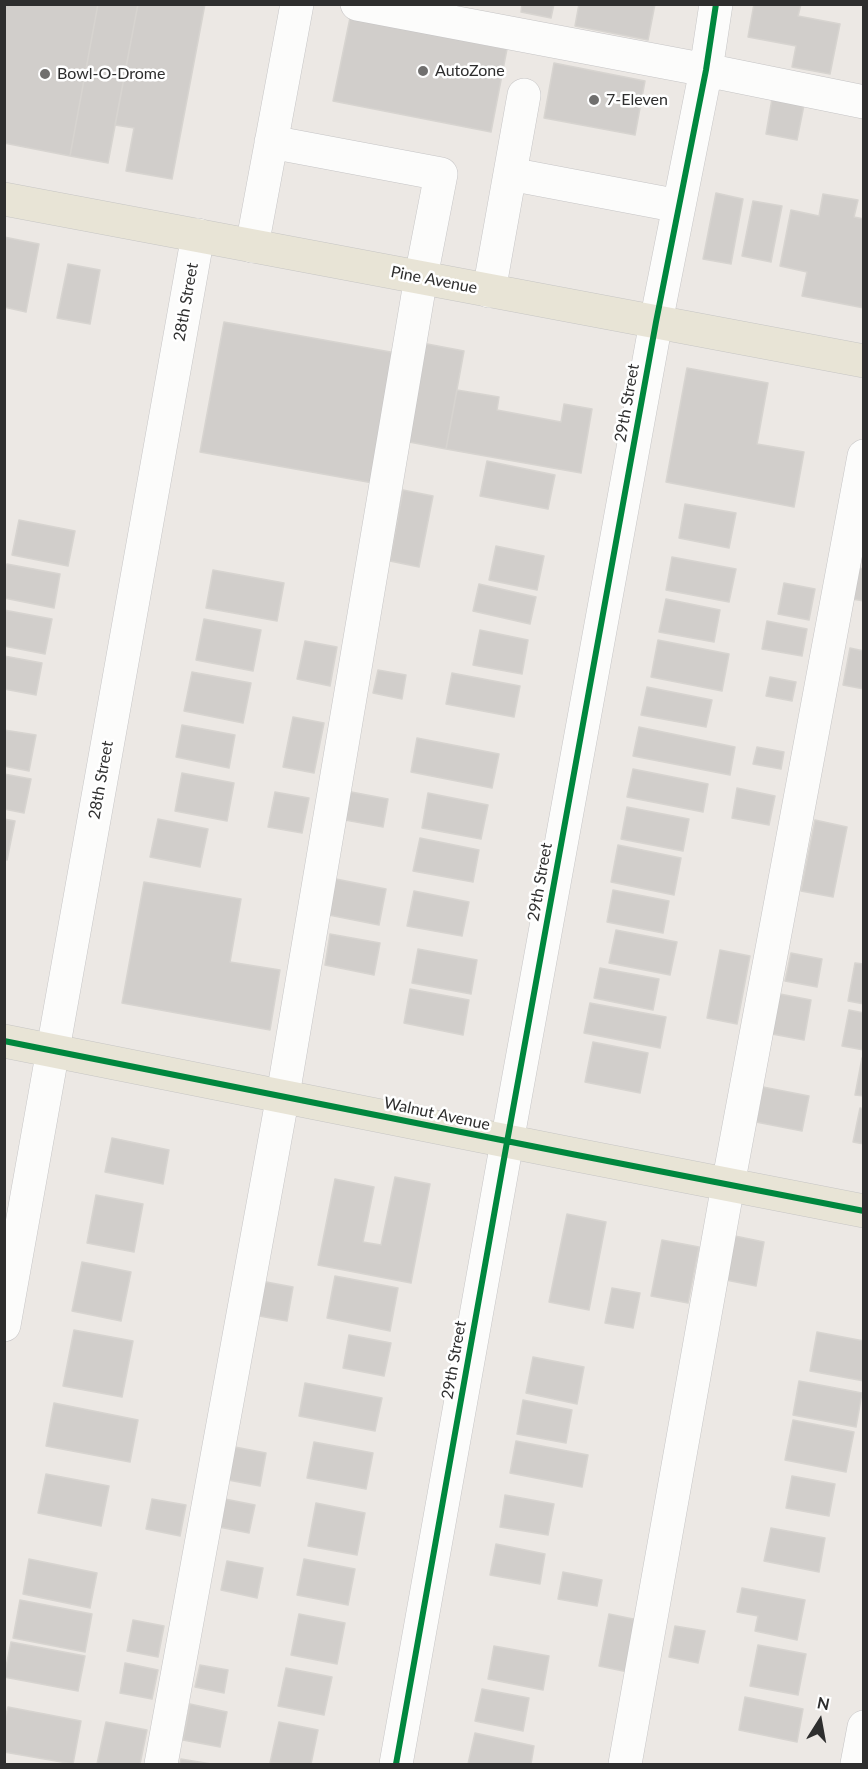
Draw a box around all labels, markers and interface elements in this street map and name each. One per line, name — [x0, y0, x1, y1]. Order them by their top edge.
place label: AutoZone — [435, 61, 505, 81]
place label: Bowl-O-Drome — [57, 64, 165, 84]
marker: AutoZone — [416, 64, 430, 78]
marker: Bowl-O-Drome — [38, 67, 52, 81]
place label: 7-Eleven — [606, 90, 668, 110]
marker: 7-Eleven — [587, 93, 601, 107]
street label: 28th Street — [170, 261, 202, 343]
street label: Pine Avenue — [389, 262, 479, 298]
street label: 29th Street — [611, 362, 643, 444]
street label: 28th Street — [85, 739, 117, 821]
street label: 29th Street — [524, 841, 556, 923]
street label: Walnut Avenue — [382, 1093, 492, 1135]
street label: 29th Street — [438, 1319, 470, 1401]
north arrow — [790, 1691, 850, 1751]
text: N — [816, 1692, 831, 1713]

